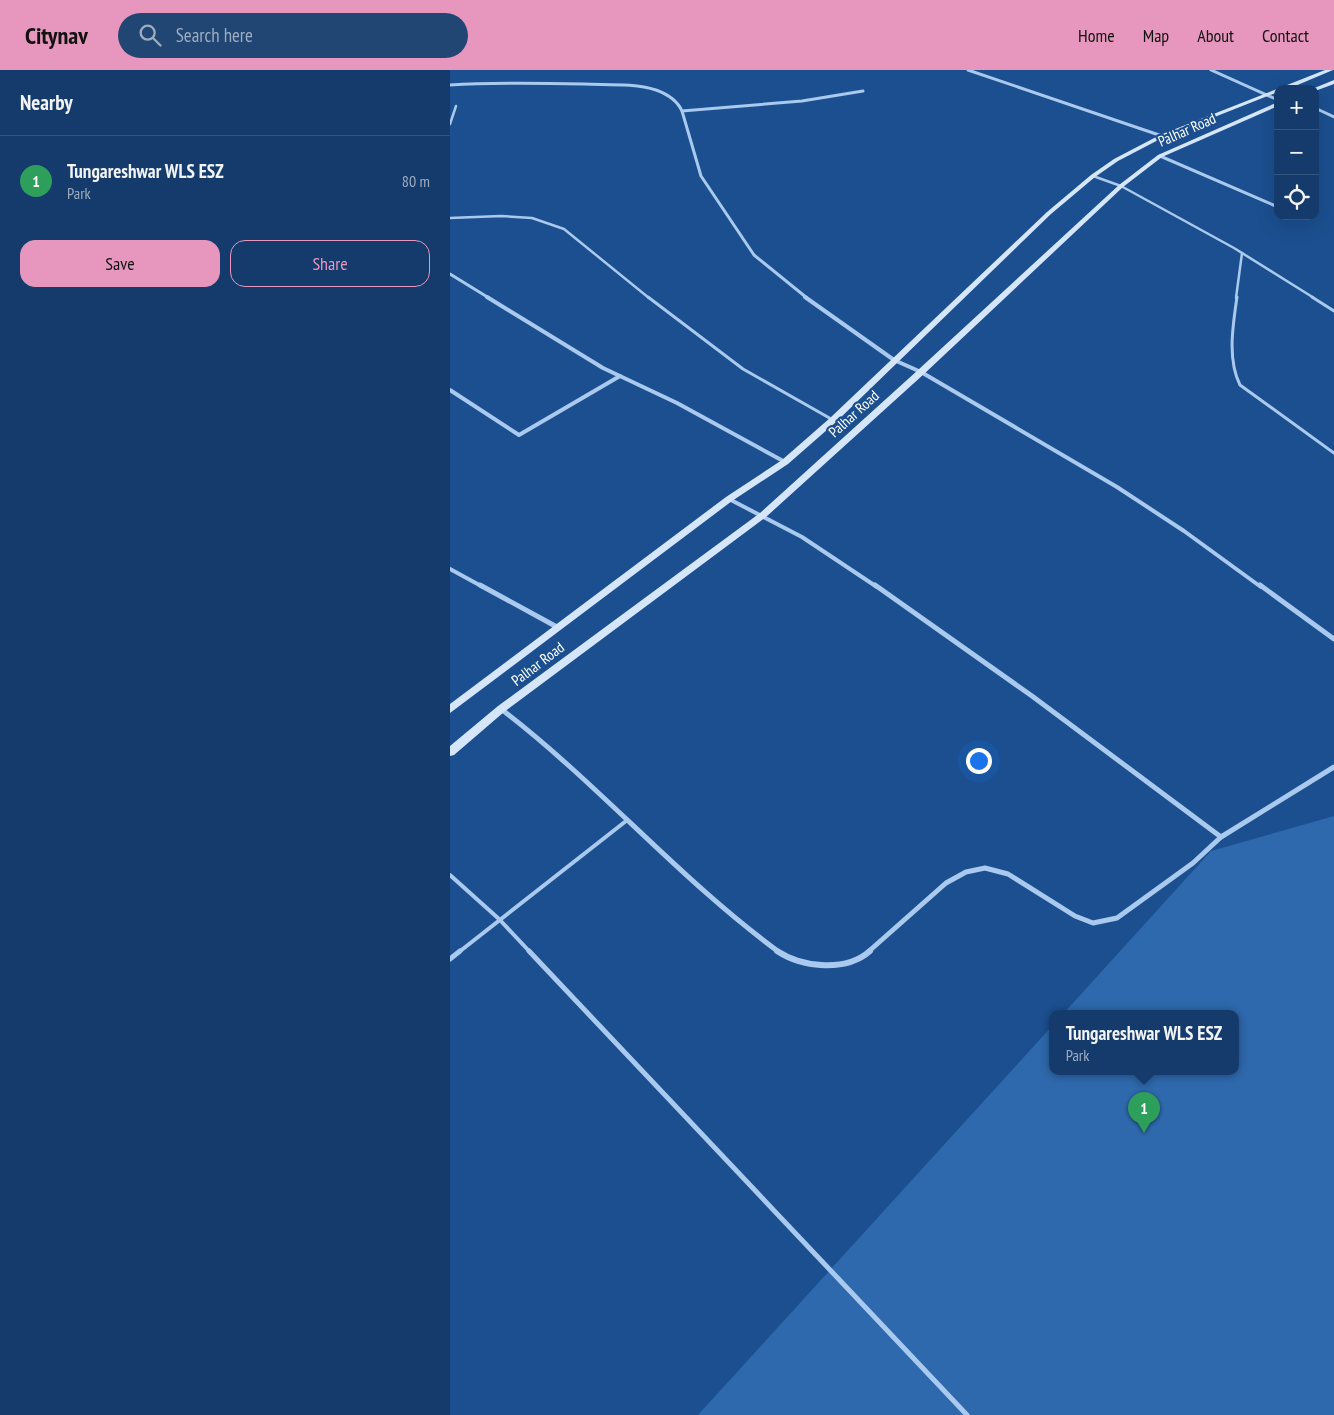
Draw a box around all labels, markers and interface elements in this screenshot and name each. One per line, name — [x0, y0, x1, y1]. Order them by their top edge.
search box — [118, 13, 468, 58]
text: Citynav — [25, 20, 88, 51]
icon: search — [136, 21, 164, 49]
text: Search here — [176, 23, 253, 47]
text: Home — [1078, 24, 1115, 47]
text: Map — [1143, 24, 1169, 47]
text: About — [1197, 24, 1234, 47]
text: Contact — [1262, 24, 1309, 47]
map controls — [1274, 85, 1319, 220]
button: + — [1274, 85, 1319, 130]
text: Nearby — [20, 89, 73, 116]
street label: Palhar Road — [1155, 108, 1219, 151]
button: − — [1274, 130, 1319, 175]
text: Tungareshwar WLS ESZ — [67, 159, 224, 183]
text: 1 — [32, 171, 40, 191]
text: 80 m — [402, 171, 430, 191]
button: locate — [1274, 175, 1319, 220]
text: Park — [67, 183, 91, 203]
button: Save — [20, 240, 220, 287]
button: Share — [230, 240, 430, 287]
street label: Palhar Road — [825, 386, 883, 441]
street label: Palhar Road — [507, 638, 568, 690]
your location — [966, 748, 992, 774]
popup — [1049, 1010, 1239, 1075]
text: Tungareshwar WLS ESZ — [1066, 1021, 1222, 1045]
text: Park — [1066, 1045, 1089, 1065]
pin: 1 — [1128, 1092, 1160, 1133]

